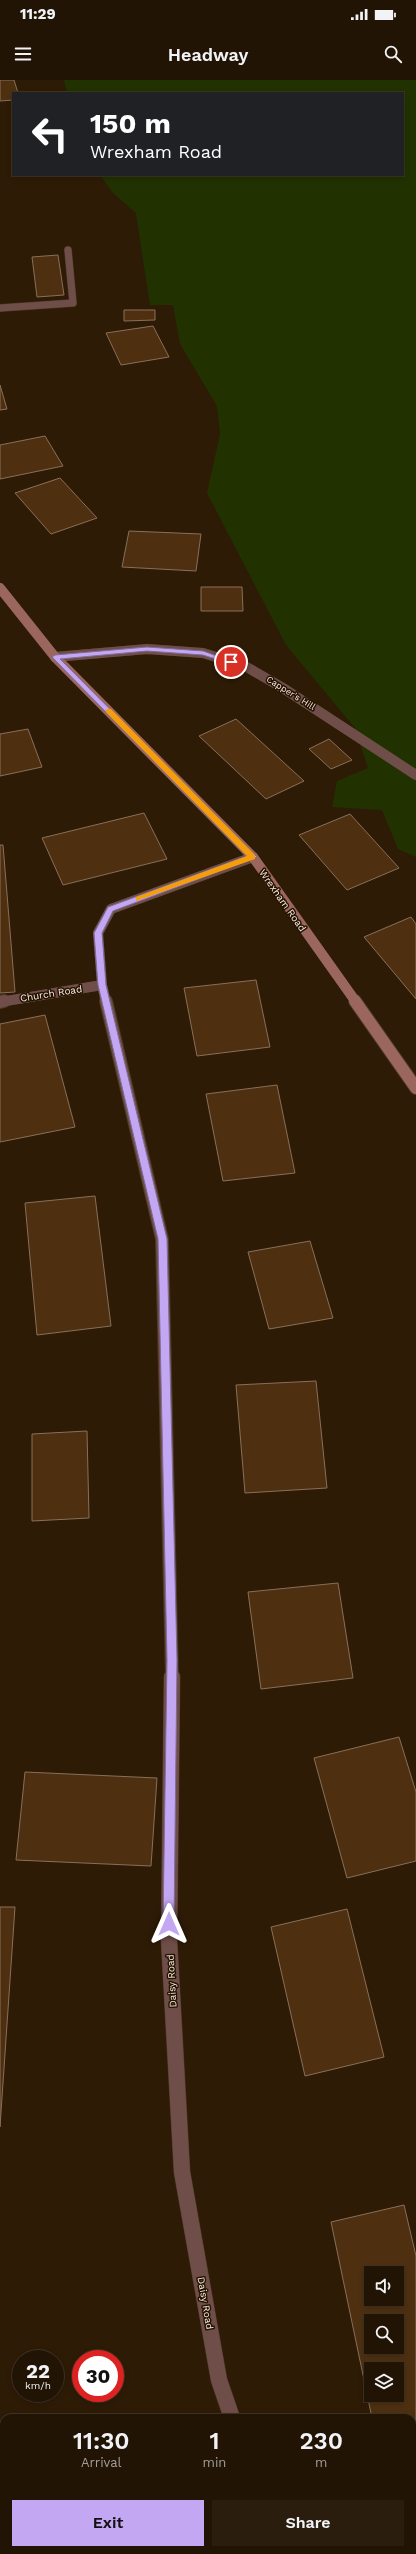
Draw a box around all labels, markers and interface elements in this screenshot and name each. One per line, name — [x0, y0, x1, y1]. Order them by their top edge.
text: 11:29 — [20, 5, 56, 23]
icon: menu — [12, 43, 34, 65]
icon: search — [382, 43, 404, 65]
text: Headway — [168, 44, 248, 65]
text: 150 m — [90, 107, 171, 140]
icon: left — [24, 108, 76, 160]
text: Wrexham Road — [90, 141, 222, 162]
pin — [214, 645, 248, 679]
icon: arrive — [220, 651, 242, 673]
street label: Capper's Hill — [265, 674, 317, 712]
street label: Wrexham Road — [257, 867, 308, 934]
street label: Church Road — [19, 983, 83, 1004]
position arrow — [148, 1903, 190, 1945]
street label: Daisy Road — [165, 1954, 178, 2008]
map controls — [364, 2266, 404, 2402]
button: sound — [364, 2266, 404, 2306]
street label: Daisy Road — [195, 2276, 216, 2330]
button: search — [364, 2314, 404, 2354]
speed limit sign: 30 — [72, 2350, 124, 2402]
text: 22 — [26, 2359, 50, 2383]
button: layers — [364, 2362, 404, 2402]
text: km/h — [25, 2380, 51, 2391]
text: 11:30 — [73, 2427, 130, 2455]
text: 1 — [209, 2427, 219, 2455]
text: 230 — [299, 2427, 343, 2455]
text: Arrival — [81, 2455, 122, 2470]
text: min — [203, 2455, 226, 2470]
text: m — [315, 2455, 327, 2470]
button: Exit — [12, 2500, 204, 2546]
button: Share — [212, 2500, 404, 2546]

